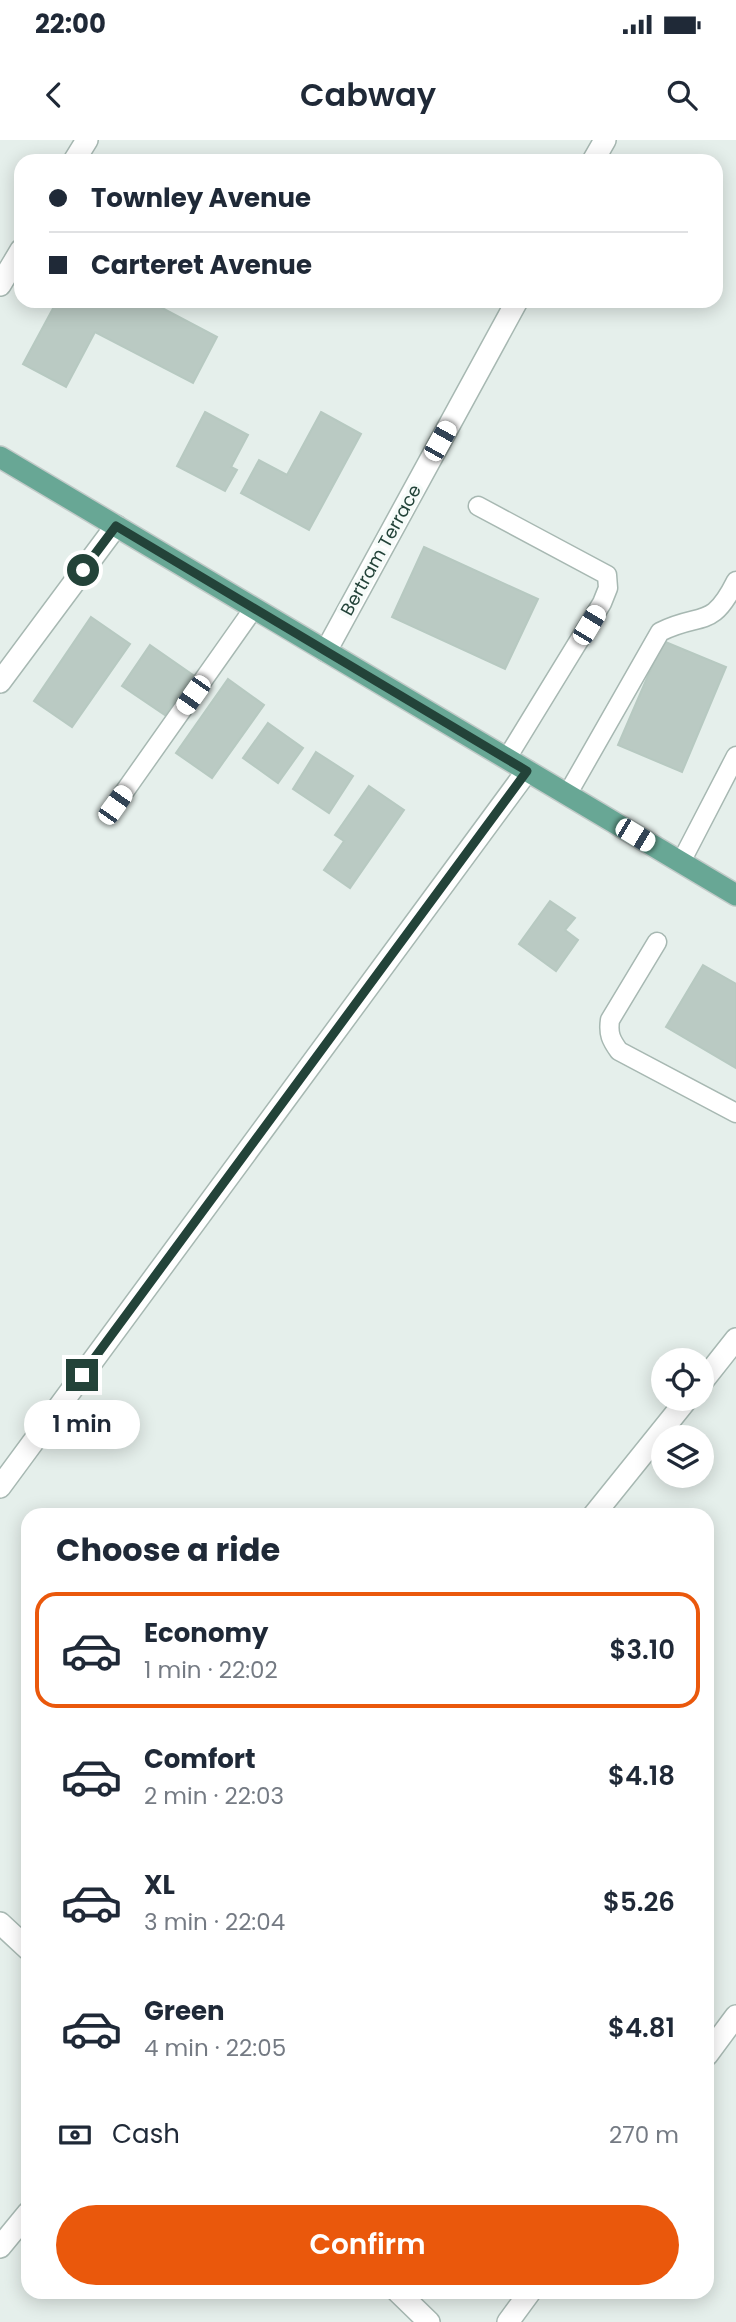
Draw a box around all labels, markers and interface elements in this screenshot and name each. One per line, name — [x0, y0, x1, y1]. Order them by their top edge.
text: 22:00 — [35, 6, 106, 42]
text: Cabway — [300, 72, 436, 117]
icon: back — [35, 76, 73, 114]
icon: search — [663, 76, 701, 114]
text: Townley Avenue — [91, 180, 311, 216]
text: Carteret Avenue — [91, 247, 312, 283]
car — [421, 418, 460, 464]
street label: Bertram Terrace — [334, 480, 427, 620]
route start — [67, 554, 99, 586]
car — [570, 602, 609, 648]
car — [173, 672, 214, 718]
car — [95, 782, 136, 828]
car — [612, 815, 659, 855]
map controls — [651, 1348, 714, 1488]
button: locate — [651, 1348, 714, 1411]
route end — [66, 1359, 98, 1391]
callout: 1 min — [24, 1400, 140, 1448]
text: 1 min — [52, 1408, 112, 1440]
button: layers — [651, 1425, 714, 1488]
text: Choose a ride — [56, 1527, 280, 1572]
text: Economy — [144, 1615, 268, 1651]
icon: car — [60, 1619, 123, 1682]
text: $3.10 — [609, 1632, 675, 1668]
text: 1 min · 22:02 — [144, 1654, 278, 1686]
text: Comfort — [144, 1741, 256, 1777]
icon: car — [60, 1745, 123, 1808]
text: $4.18 — [608, 1758, 675, 1794]
text: 2 min · 22:03 — [144, 1780, 284, 1812]
text: XL — [144, 1867, 175, 1903]
icon: car — [60, 1871, 123, 1934]
text: $5.26 — [603, 1884, 675, 1920]
text: 3 min · 22:04 — [144, 1906, 285, 1938]
text: Green — [144, 1993, 225, 2029]
icon: car — [60, 1997, 123, 2060]
text: $4.81 — [608, 2010, 675, 2046]
text: 4 min · 22:05 — [144, 2032, 286, 2064]
icon: cash — [56, 2116, 94, 2154]
text: Cash — [112, 2116, 180, 2152]
text: 270 m — [609, 2119, 679, 2151]
button: Confirm — [56, 2205, 679, 2285]

